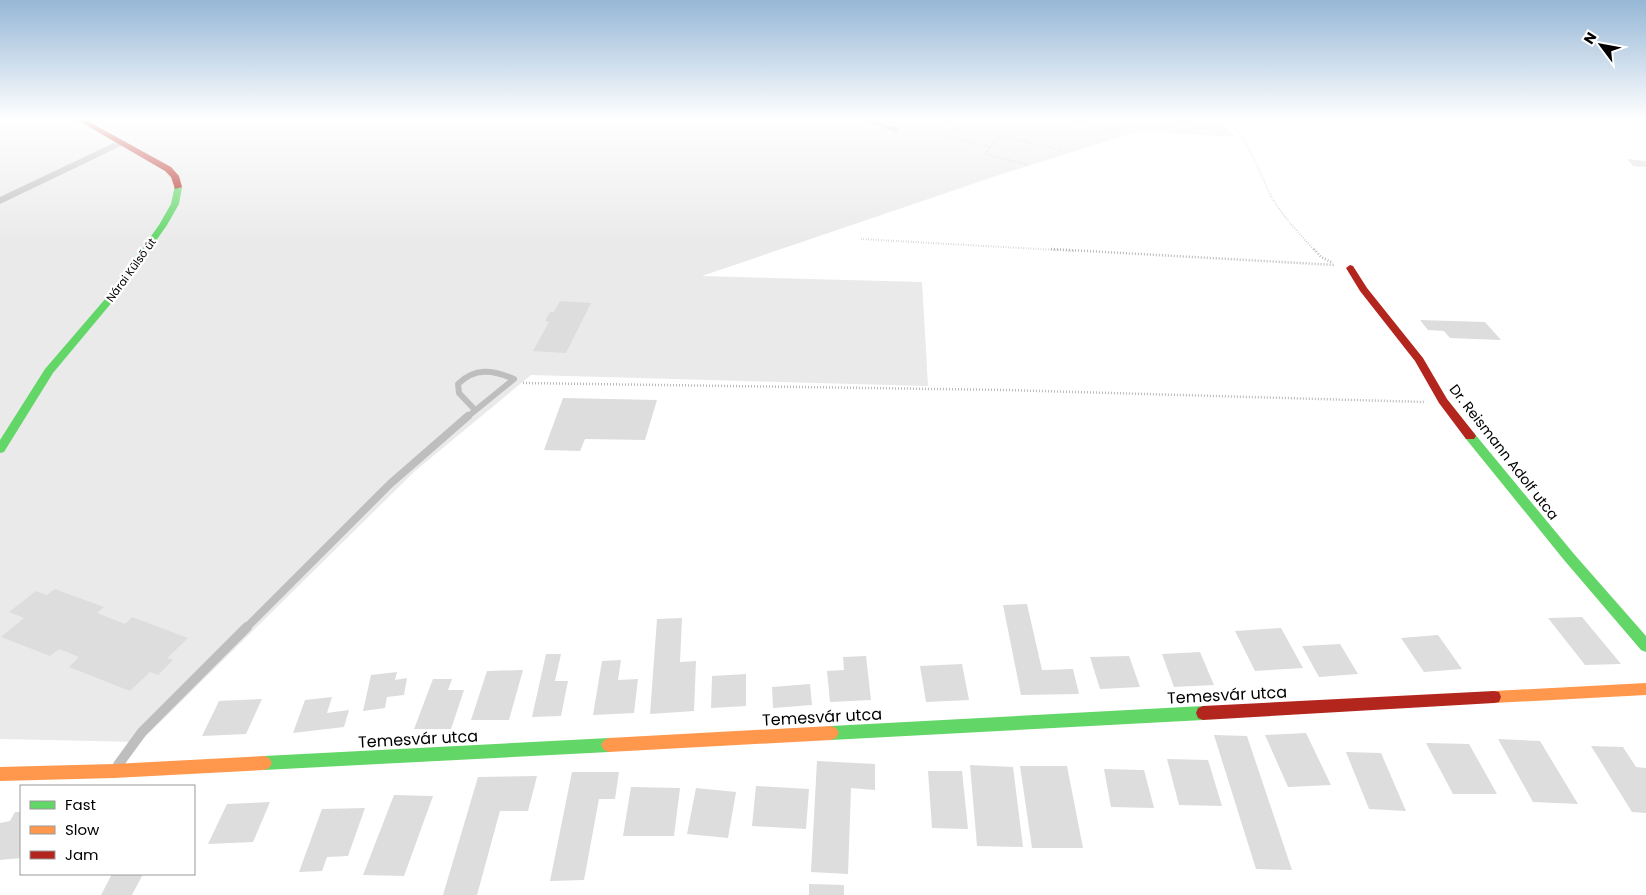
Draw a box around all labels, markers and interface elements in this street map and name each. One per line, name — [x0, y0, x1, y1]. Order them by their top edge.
north arrow — [1576, 20, 1626, 70]
text: N — [1579, 28, 1601, 48]
street label: Nárai Külső út — [102, 235, 160, 305]
street label: Dr. Reismann Adolf utca — [1445, 380, 1563, 524]
street label: Temesvár utca — [1167, 680, 1287, 710]
street label: Temesvár utca — [762, 702, 882, 732]
street label: Temesvár utca — [358, 724, 478, 754]
legend — [20, 785, 195, 875]
text: Fast — [65, 794, 96, 815]
text: Slow — [65, 819, 100, 840]
text: Jam — [65, 844, 99, 865]

